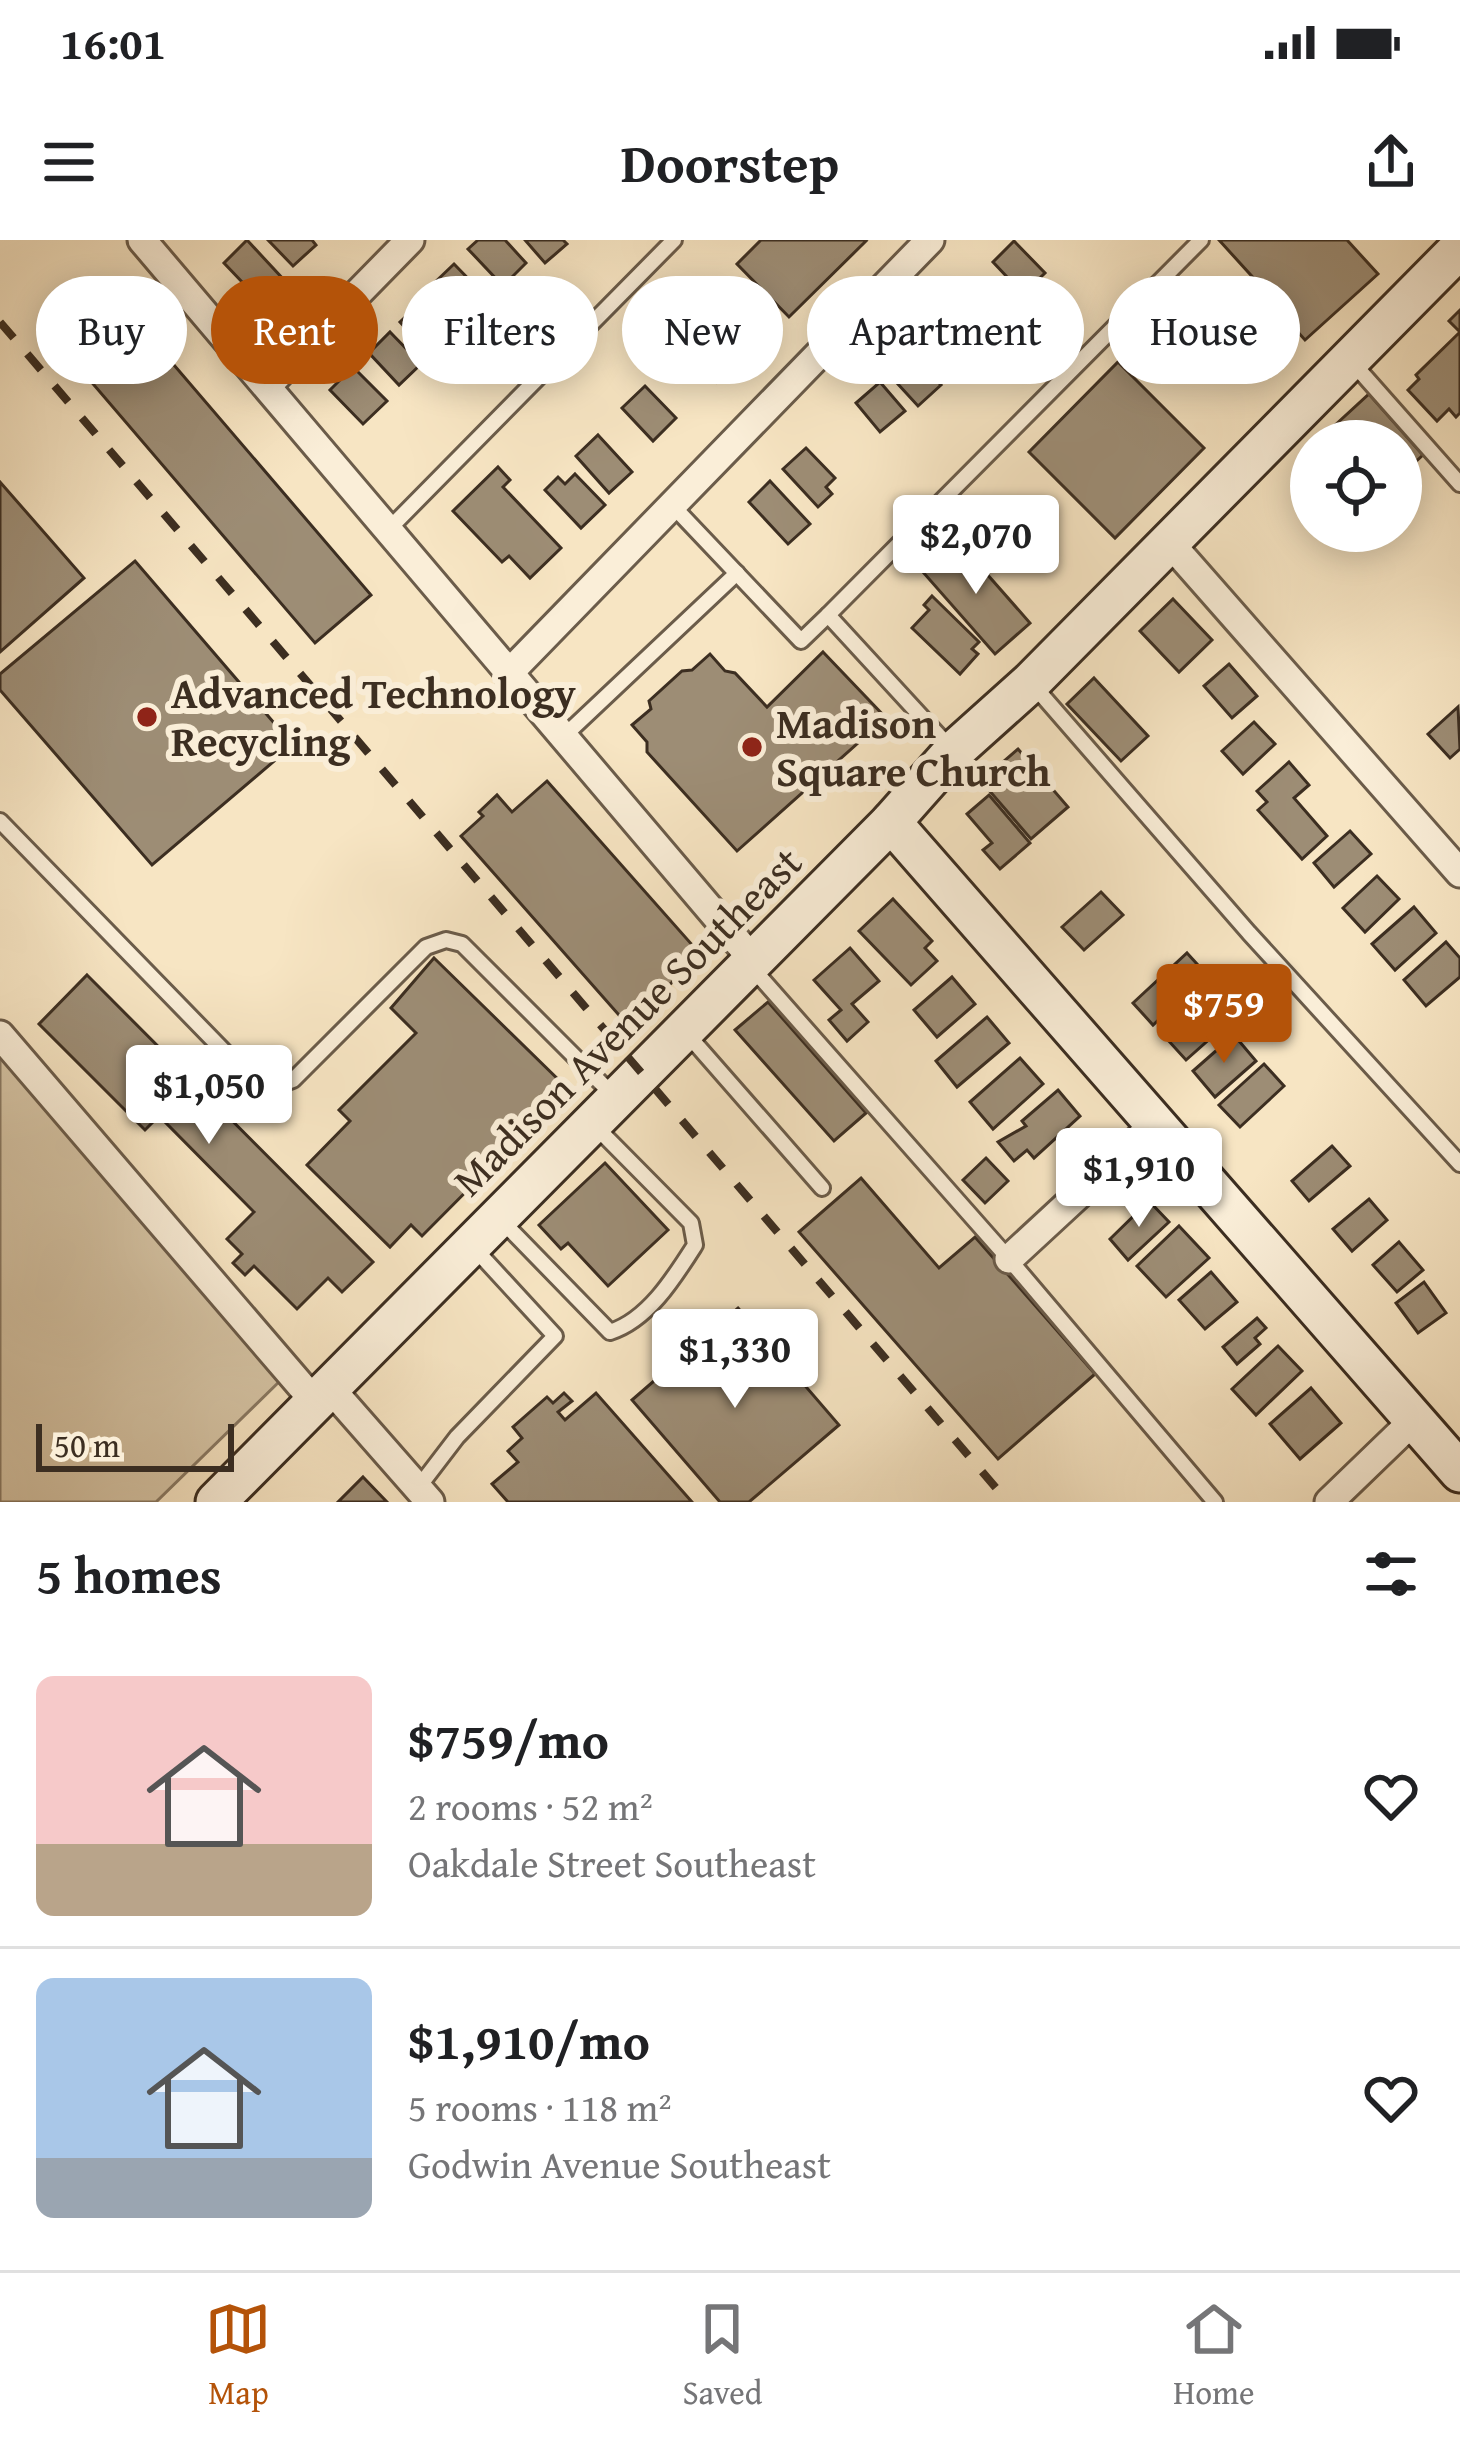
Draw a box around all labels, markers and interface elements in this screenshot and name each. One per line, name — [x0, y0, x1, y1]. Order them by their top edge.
text: 16:01 — [60, 10, 166, 75]
text: Doorstep — [621, 123, 839, 202]
icon: menu — [36, 129, 102, 195]
icon: share — [1358, 129, 1424, 195]
chip: Buy — [36, 276, 187, 384]
chip: Rent — [211, 276, 378, 384]
chip: Filters — [402, 276, 598, 384]
chip: New — [622, 276, 783, 384]
chip: Apartment — [807, 276, 1084, 384]
chip: House — [1108, 276, 1300, 384]
map controls — [1290, 420, 1422, 552]
button: locate — [1290, 420, 1422, 552]
pin: $2,070 — [878, 495, 1074, 597]
text: $2,070 — [920, 505, 1032, 562]
place label: Advanced Technology Recycling — [171, 662, 576, 771]
place label: Madison Square Church — [776, 692, 1051, 801]
marker: Advanced Technology Recycling — [134, 704, 160, 730]
marker: Madison Square Church — [739, 734, 765, 760]
street label: Madison Avenue Southeast — [438, 832, 815, 1209]
pin: $759 — [1153, 964, 1295, 1066]
text: $759 — [1184, 974, 1264, 1031]
pin: $1,050 — [111, 1045, 307, 1147]
text: $1,050 — [153, 1055, 265, 1112]
pin: $1,910 — [1041, 1128, 1237, 1230]
text: $1,910 — [1083, 1138, 1195, 1195]
pin: $1,330 — [637, 1309, 833, 1411]
text: $1,330 — [679, 1319, 791, 1376]
scale bar — [36, 1418, 234, 1471]
text: 50 m — [54, 1421, 120, 1469]
text: 5 homes — [36, 1537, 222, 1612]
icon: filters — [1358, 1541, 1424, 1607]
text: $759/mo — [408, 1702, 609, 1777]
icon: home — [132, 1724, 276, 1868]
icon: heart — [1358, 1763, 1424, 1829]
text: 2 rooms · 52 m² — [408, 1777, 653, 1834]
text: Oakdale Street Southeast — [408, 1834, 816, 1891]
text: $1,910/mo — [408, 2003, 650, 2078]
icon: home — [132, 2026, 276, 2170]
icon: heart — [1358, 2065, 1424, 2131]
text: 5 rooms · 118 m² — [408, 2078, 672, 2135]
text: Godwin Avenue Southeast — [408, 2135, 831, 2192]
tab: Map — [205, 2296, 271, 2416]
tab: Saved — [682, 2296, 762, 2416]
tab: Home — [1173, 2296, 1255, 2416]

